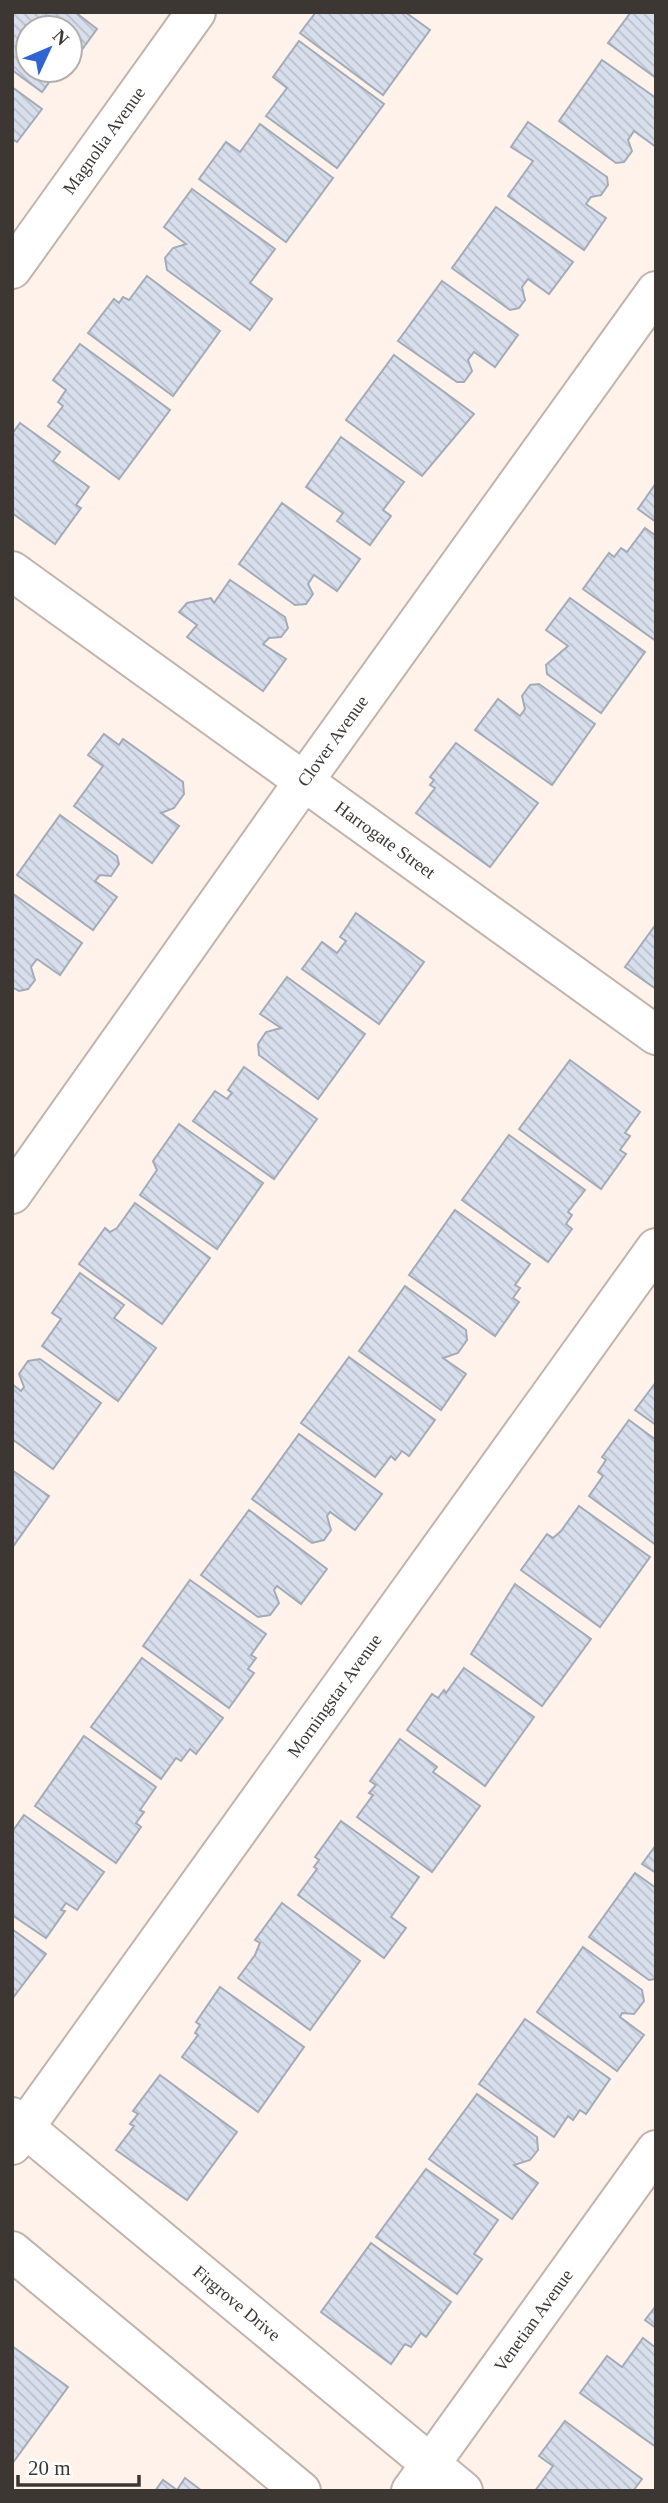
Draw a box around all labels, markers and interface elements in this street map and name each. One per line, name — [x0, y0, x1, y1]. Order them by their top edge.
north arrow — [14, 14, 84, 84]
text: N — [49, 25, 73, 50]
street label: Magnolia Avenue — [59, 83, 149, 198]
street label: Clover Avenue — [293, 692, 372, 790]
street label: Harrogate Street — [331, 797, 439, 883]
street label: Morningstar Avenue — [283, 1630, 386, 1761]
street label: Firgrove Drive — [189, 2261, 284, 2345]
street label: Venetian Avenue — [490, 2265, 577, 2376]
scale bar — [18, 2444, 138, 2488]
text: 20 m — [28, 2456, 71, 2480]

